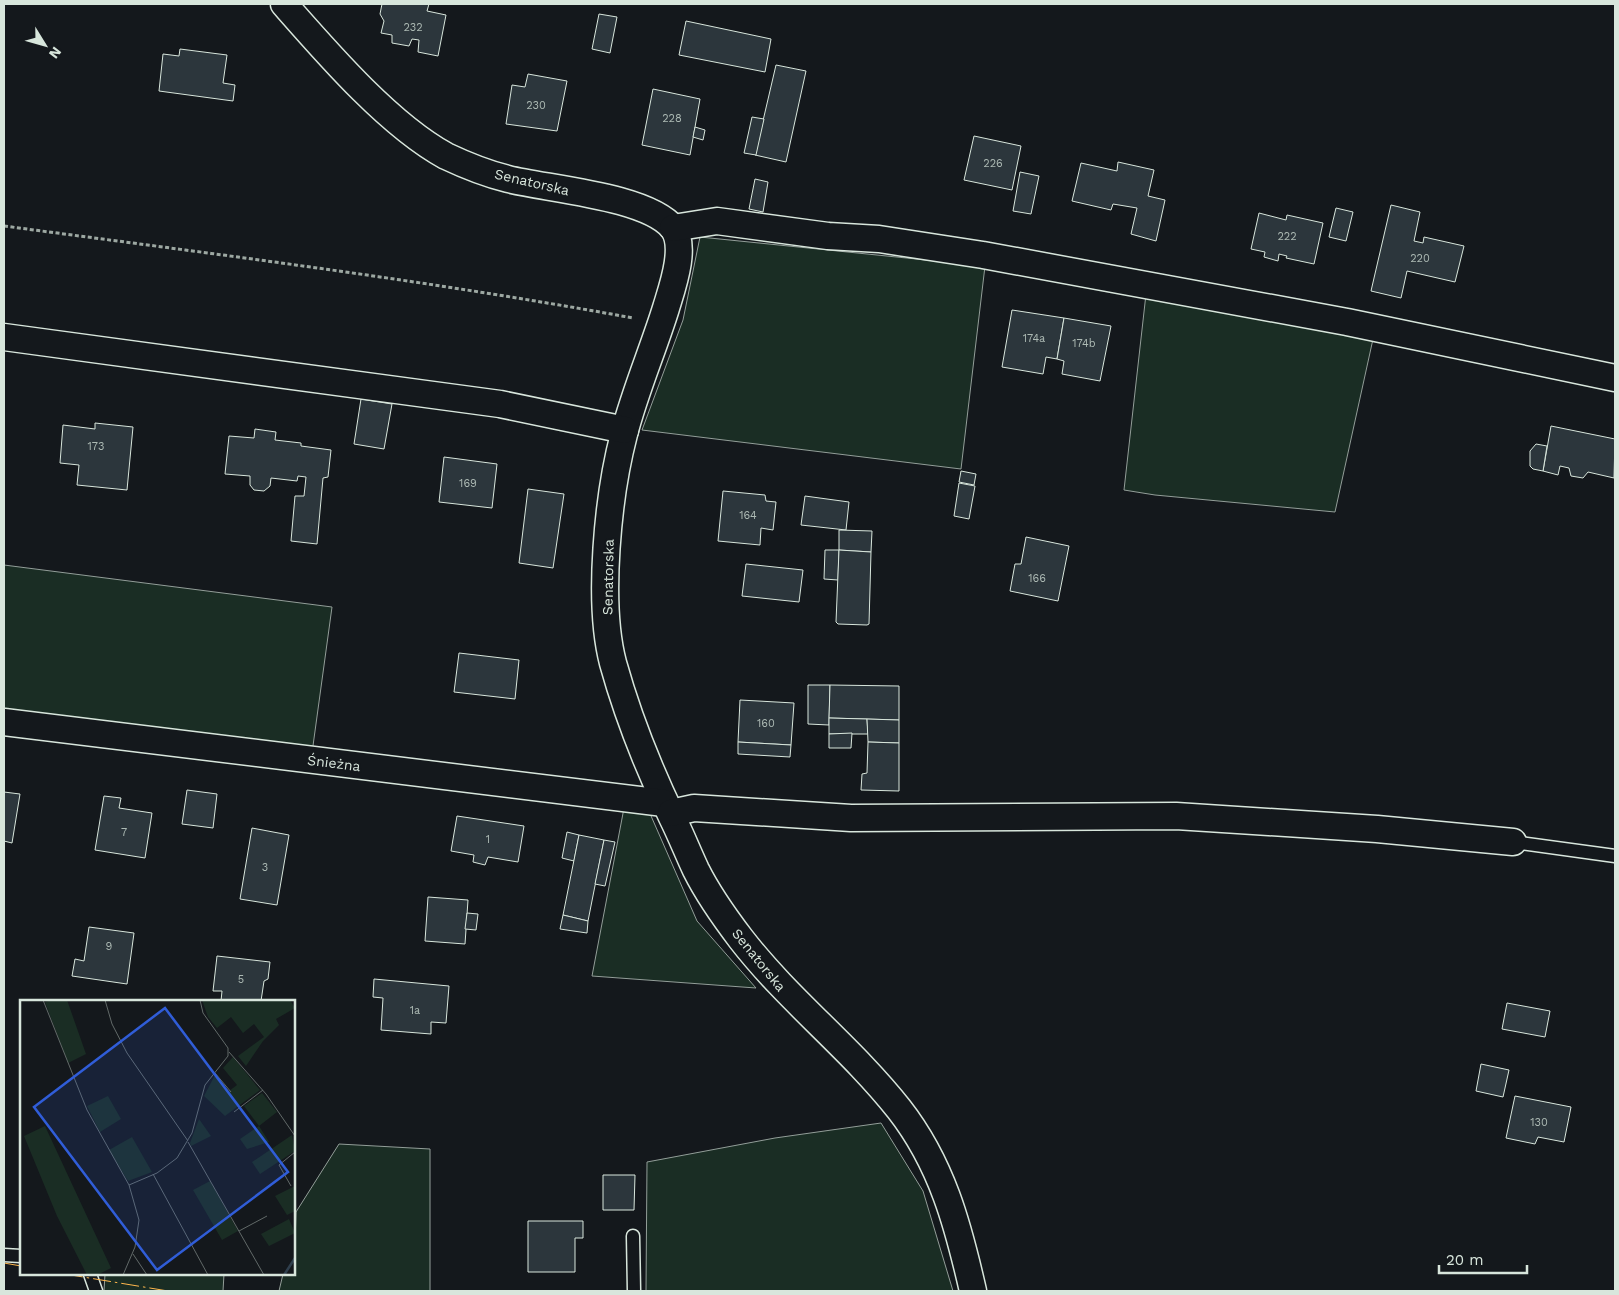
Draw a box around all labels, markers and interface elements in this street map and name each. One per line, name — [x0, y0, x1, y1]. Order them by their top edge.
north arrow — [20, 20, 70, 70]
house number: 232 — [403, 21, 423, 34]
text: N — [46, 44, 65, 62]
house number: 230 — [526, 99, 546, 112]
house number: 228 — [662, 112, 682, 125]
house number: 226 — [983, 157, 1003, 170]
street label: Senatorska — [493, 166, 571, 198]
house number: 222 — [1277, 230, 1297, 243]
house number: 220 — [1410, 252, 1430, 265]
house number: 174a — [1023, 332, 1045, 345]
house number: 174b — [1072, 337, 1096, 350]
house number: 173 — [88, 440, 104, 453]
house number: 169 — [459, 477, 477, 490]
house number: 164 — [739, 509, 757, 522]
street label: Senatorska — [599, 539, 617, 615]
house number: 166 — [1028, 572, 1046, 585]
house number: 160 — [757, 717, 775, 730]
street label: Śnieżna — [306, 752, 362, 774]
house number: 7 — [121, 826, 127, 839]
house number: 1 — [486, 833, 490, 846]
house number: 3 — [262, 861, 268, 874]
street label: Senatorska — [729, 925, 789, 995]
house number: 9 — [106, 940, 113, 953]
house number: 5 — [238, 973, 244, 986]
inset map — [20, 1000, 295, 1275]
house number: 1a — [410, 1004, 420, 1017]
house number: 130 — [1530, 1116, 1548, 1129]
scale bar — [1439, 1242, 1526, 1274]
text: 20 m — [1446, 1251, 1484, 1269]

